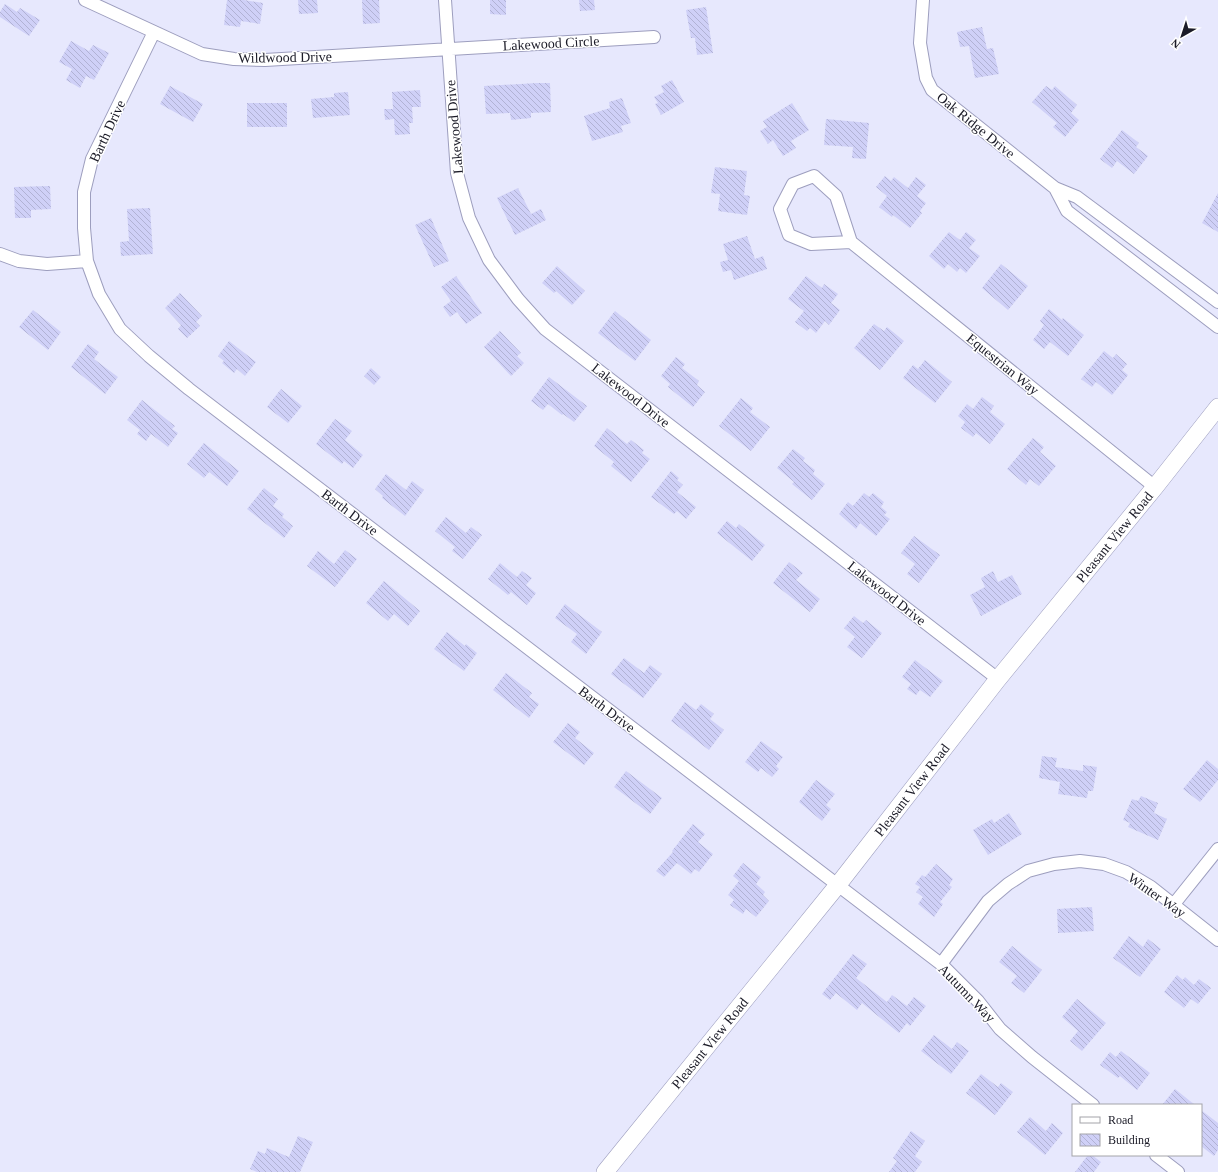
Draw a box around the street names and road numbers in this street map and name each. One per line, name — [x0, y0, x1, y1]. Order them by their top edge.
street label: Lakewood Circle — [502, 33, 600, 54]
street label: Wildwood Drive — [238, 49, 332, 66]
street label: Lakewood Drive — [443, 79, 466, 175]
street label: Oak Ridge Drive — [934, 89, 1018, 161]
street label: Barth Drive — [87, 98, 128, 165]
street label: Equestrian Way — [964, 331, 1042, 398]
street label: Lakewood Drive — [589, 360, 673, 430]
street label: Barth Drive — [319, 486, 381, 538]
street label: Pleasant View Road — [1073, 489, 1156, 586]
street label: Lakewood Drive — [845, 558, 929, 628]
street label: Barth Drive — [576, 683, 638, 735]
street label: Pleasant View Road — [872, 741, 953, 839]
street label: Winter Way — [1125, 870, 1188, 921]
street label: Autumn Way — [935, 961, 998, 1025]
street label: Pleasant View Road — [669, 995, 751, 1092]

